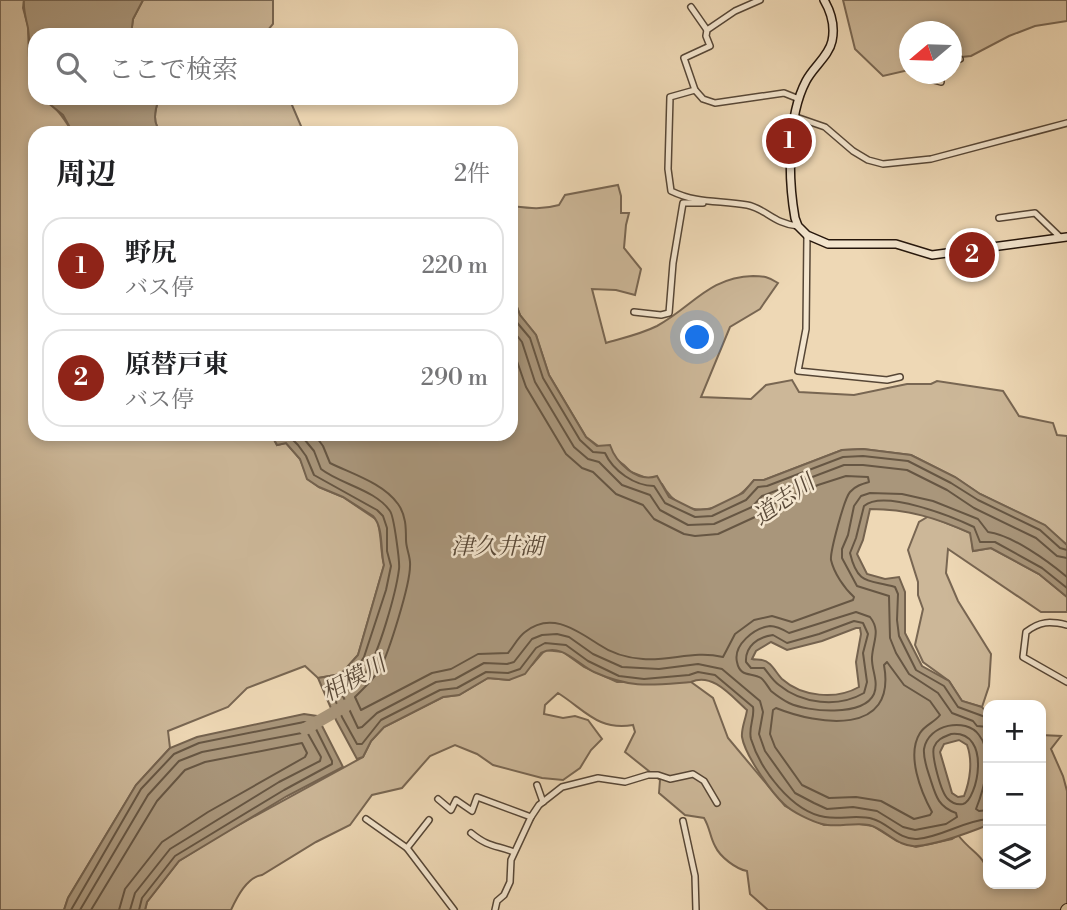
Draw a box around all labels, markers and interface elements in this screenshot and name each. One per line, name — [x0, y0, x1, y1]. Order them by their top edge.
north arrow — [899, 21, 962, 84]
search box — [28, 28, 518, 105]
icon: search — [52, 48, 90, 86]
text: ここで検索 — [108, 54, 238, 86]
pin: 1 — [766, 115, 812, 167]
text: 周辺 — [56, 156, 116, 194]
text: 2件 — [454, 160, 490, 188]
pin: 2 — [949, 229, 995, 281]
text: 野尻 — [125, 237, 177, 269]
text: 1 — [75, 252, 87, 280]
text: 220 m — [422, 252, 488, 280]
text: バス停 — [125, 274, 194, 302]
your location — [680, 320, 714, 354]
text: 原替戸東 — [125, 349, 229, 381]
text: 2 — [74, 364, 88, 392]
text: 290 m — [421, 364, 488, 392]
text: バス停 — [125, 386, 194, 414]
water label: 道志川 — [748, 467, 823, 531]
water label: 津久井湖 — [451, 533, 547, 561]
water label: 相模川 — [317, 649, 394, 708]
map controls — [983, 700, 1046, 889]
button: + — [983, 700, 1046, 763]
button: − — [983, 763, 1046, 826]
button: layers — [983, 826, 1046, 889]

